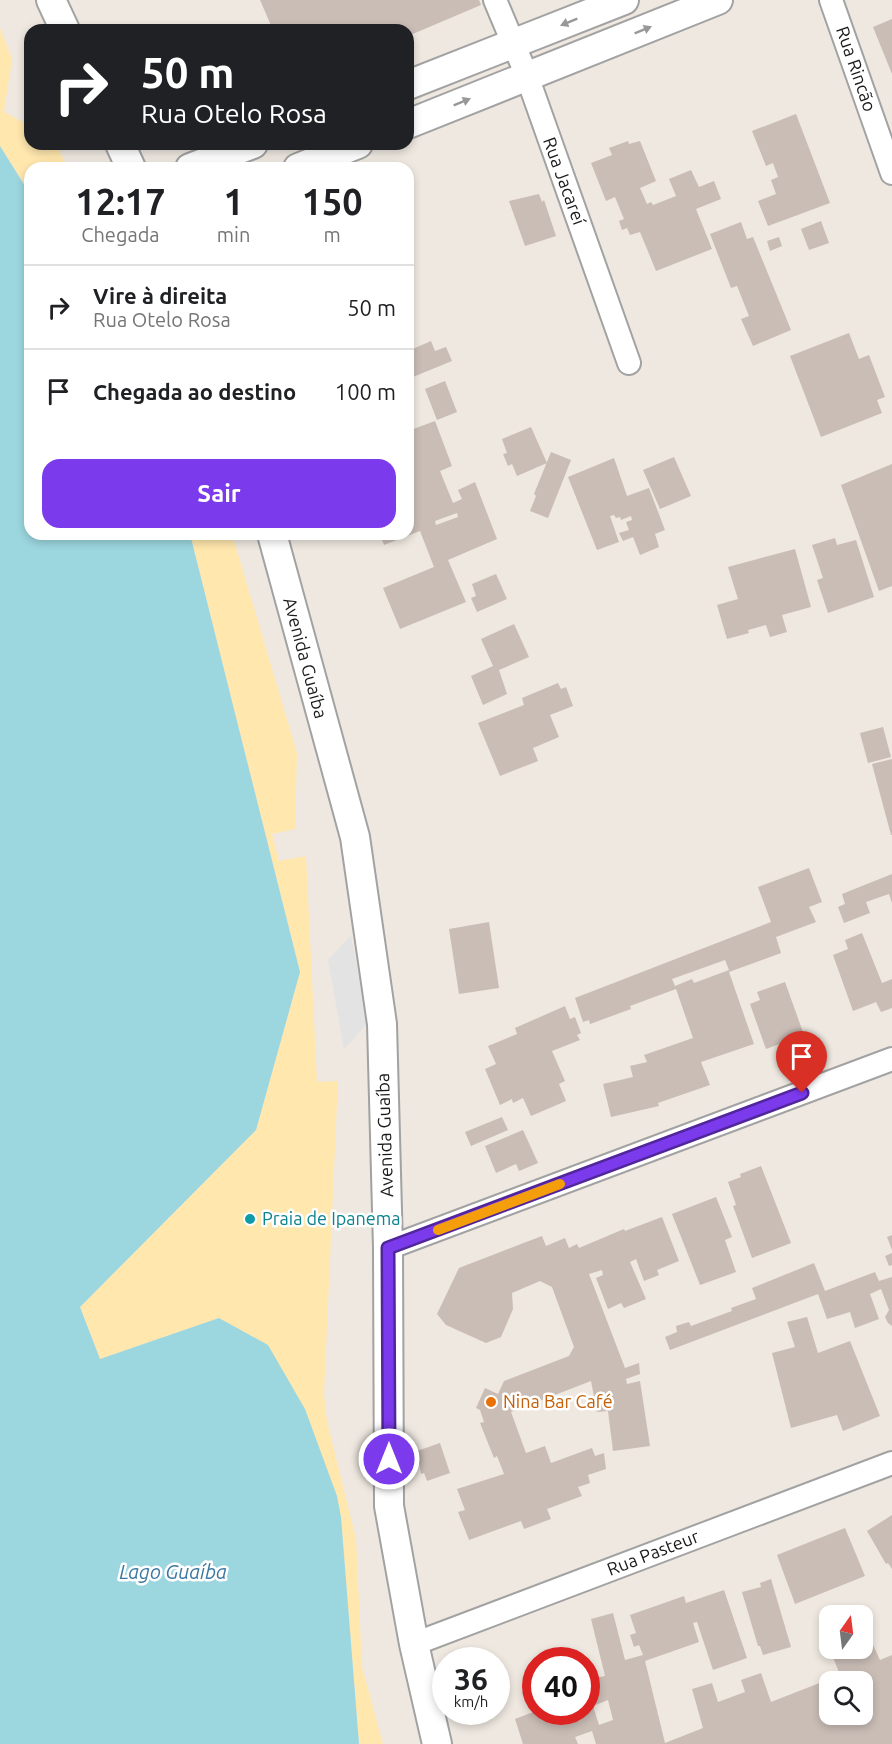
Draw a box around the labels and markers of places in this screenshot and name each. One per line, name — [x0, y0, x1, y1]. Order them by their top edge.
pin — [776, 1031, 827, 1093]
place label: Praia de Ipanema — [262, 1208, 401, 1228]
marker: Praia de Ipanema — [243, 1212, 257, 1226]
place label: Nina Bar Café — [503, 1391, 613, 1411]
marker: Nina Bar Café — [484, 1395, 498, 1409]

